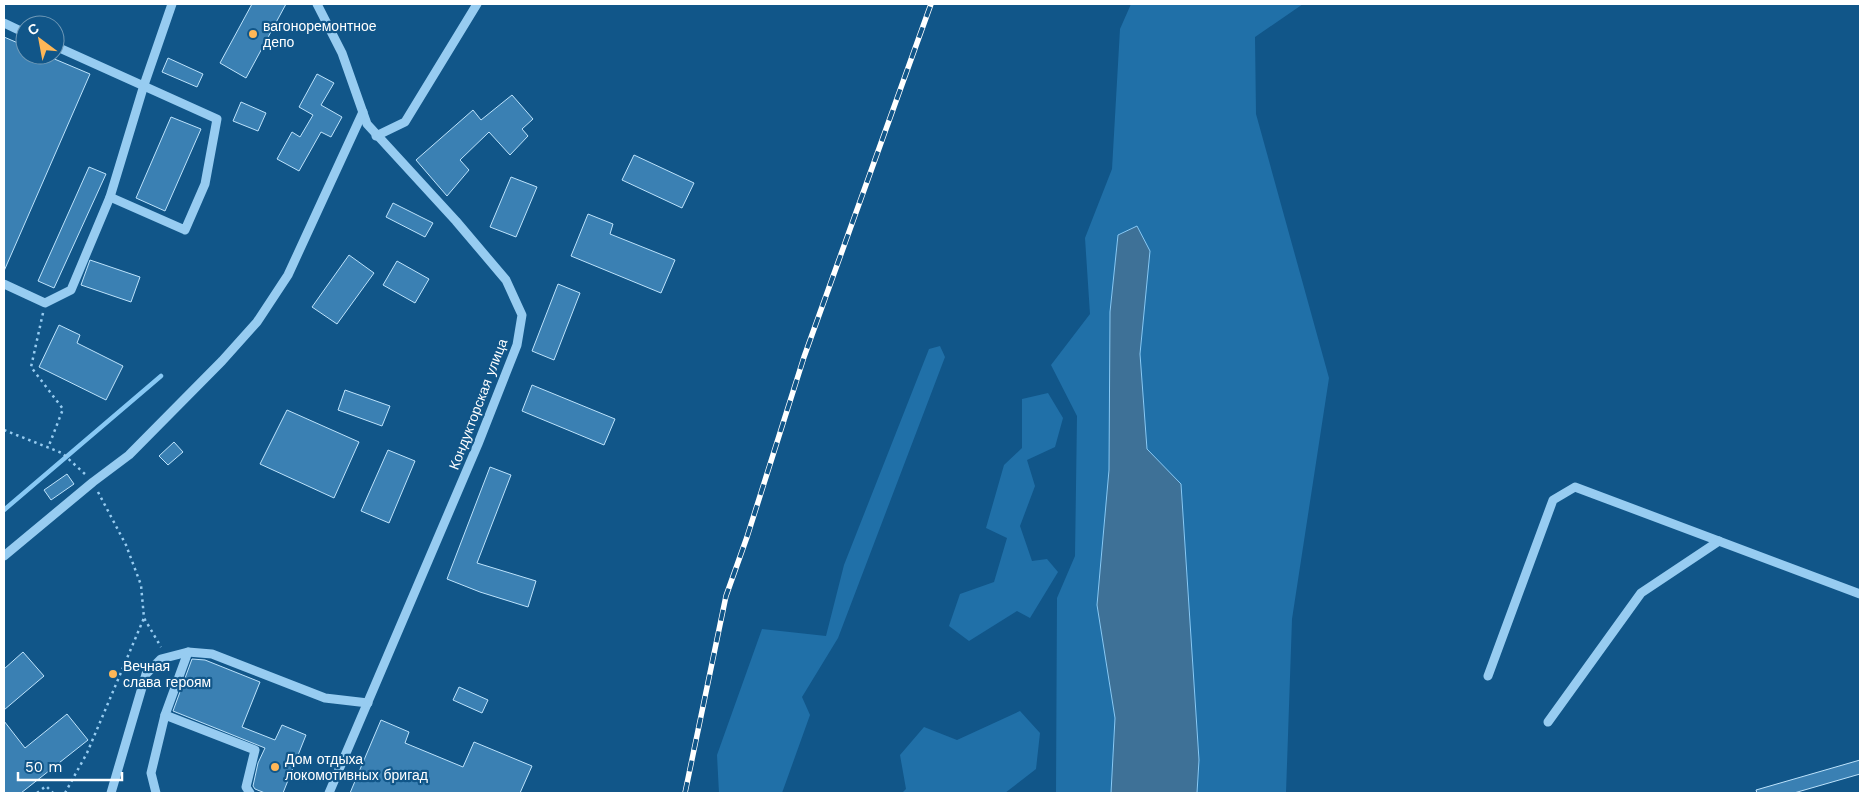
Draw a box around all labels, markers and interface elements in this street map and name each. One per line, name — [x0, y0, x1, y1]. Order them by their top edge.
north arrow — [15, 15, 65, 65]
place label: вагоноремонтное депо — [263, 18, 377, 50]
text: С — [25, 20, 42, 38]
marker: вагоноремонтное депо — [247, 28, 259, 40]
street label: Кондукторская улица — [446, 336, 510, 472]
place label: Вечная слава героям — [123, 658, 211, 690]
marker: Вечная слава героям — [107, 668, 119, 680]
scale bar — [18, 750, 121, 782]
place label: Дом отдыха локомотивных бригад — [285, 751, 428, 783]
text: 50 m — [25, 758, 62, 776]
marker: Дом отдыха локомотивных бригад — [269, 761, 281, 773]

